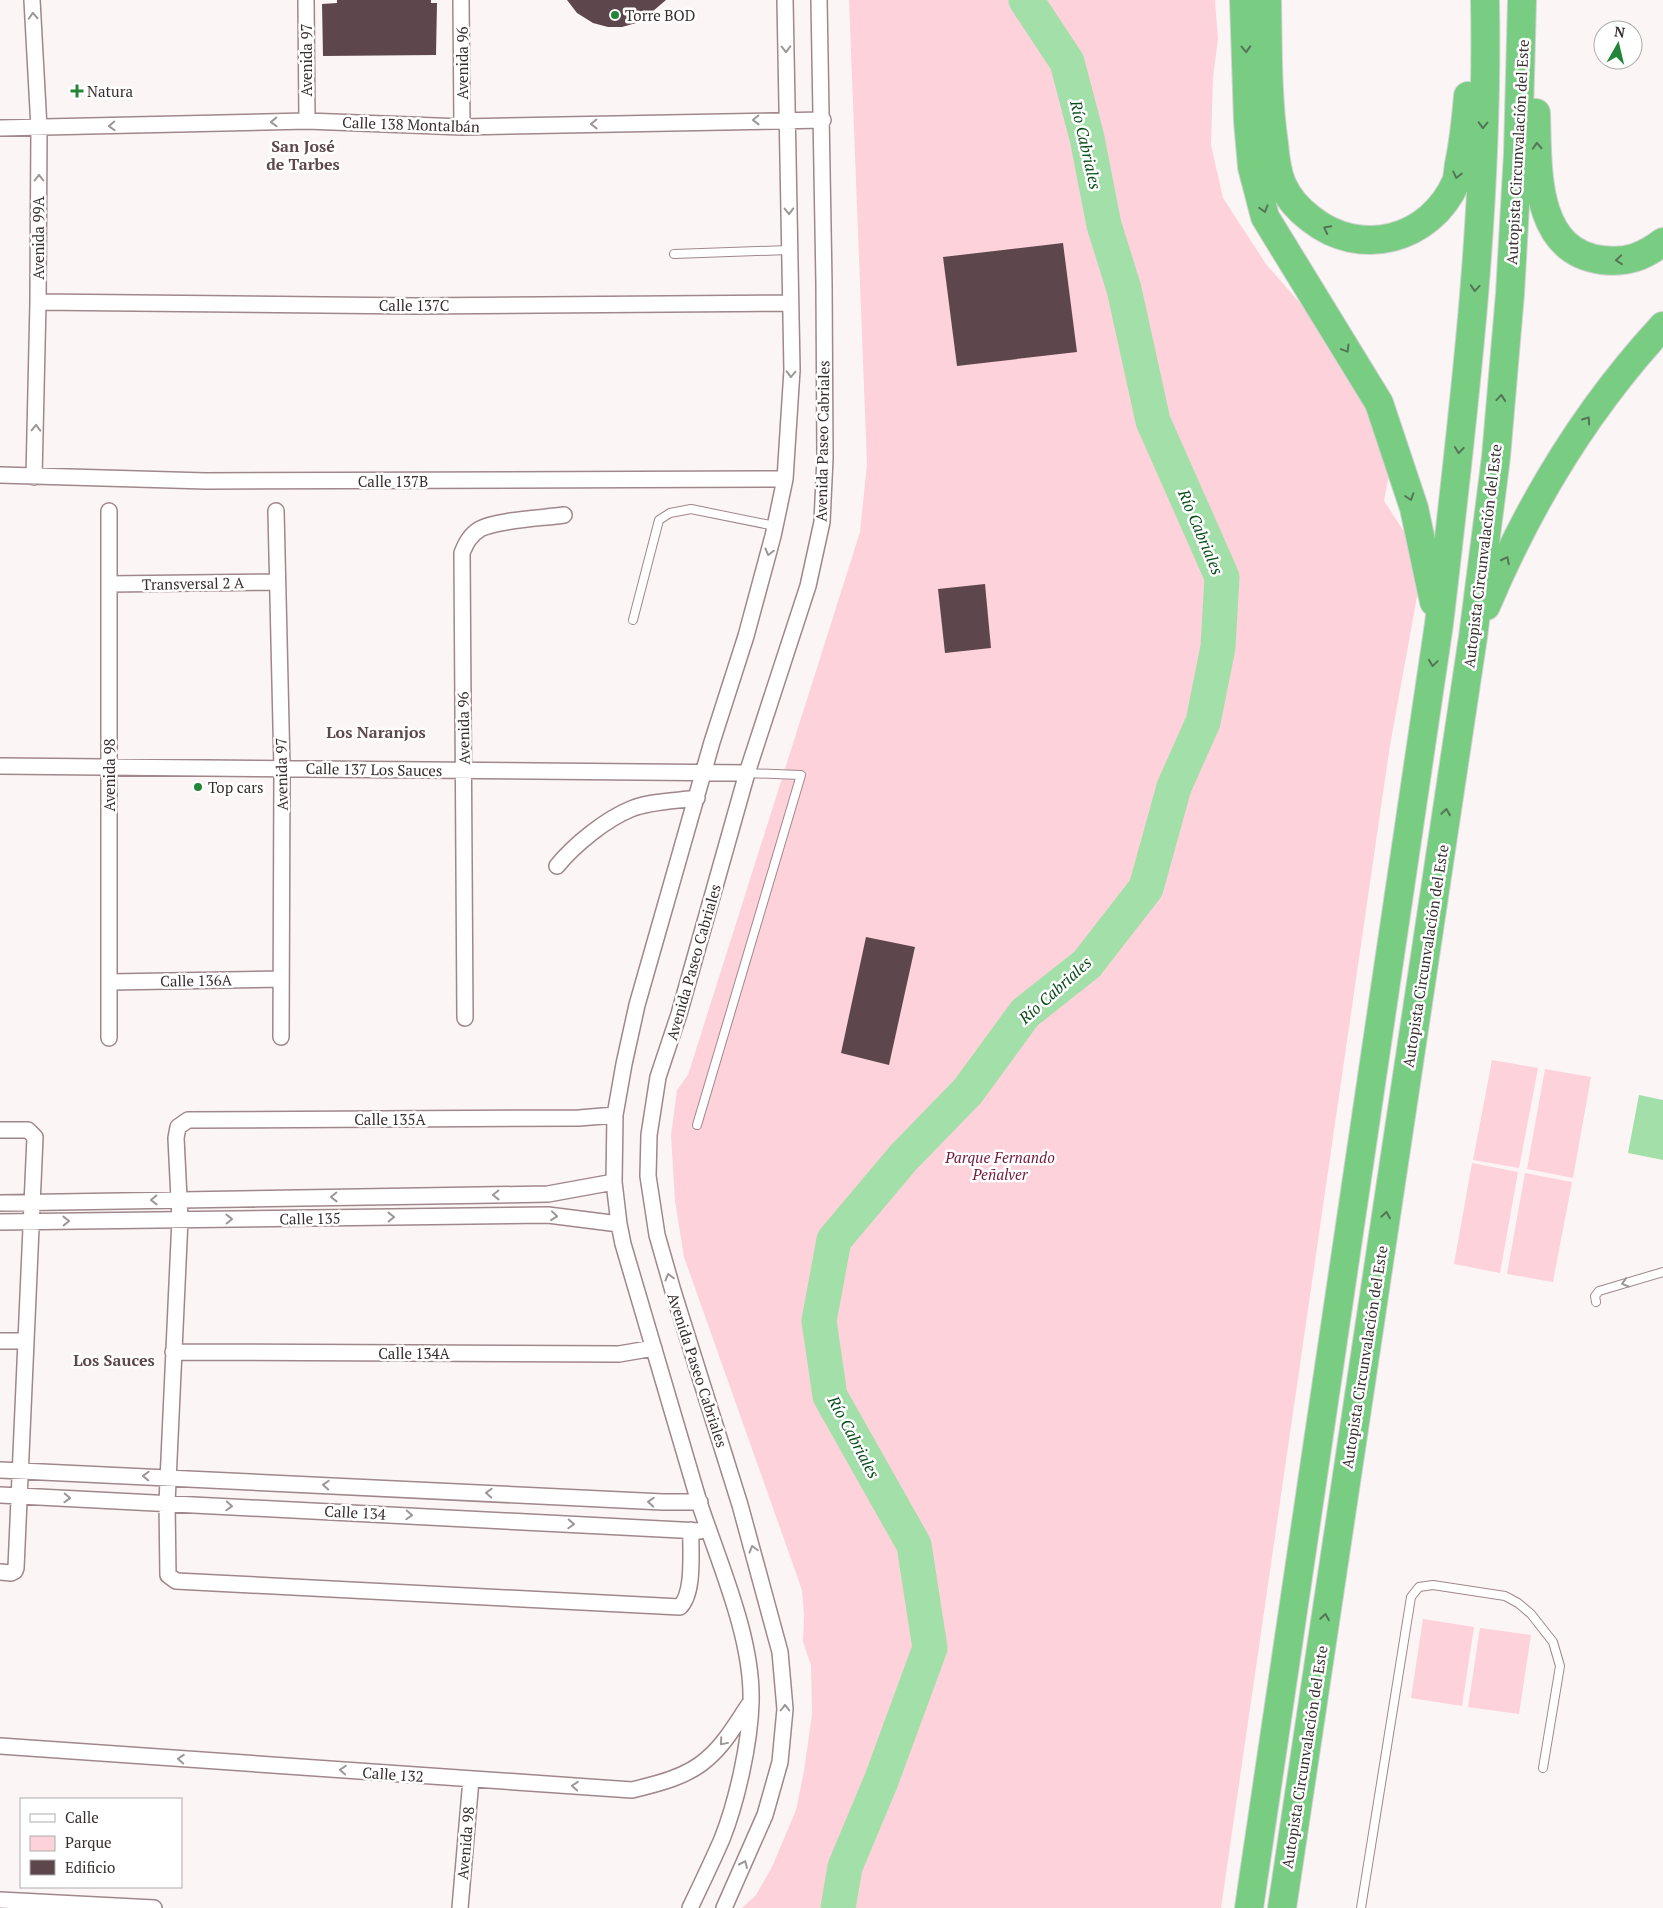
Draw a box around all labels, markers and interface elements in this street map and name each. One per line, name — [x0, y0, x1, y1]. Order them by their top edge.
place label: Torre BOD — [625, 5, 695, 25]
marker: Torre BOD — [609, 9, 621, 21]
one-way arrow — [27, 12, 38, 20]
north arrow — [1593, 20, 1643, 70]
text: N — [1613, 21, 1627, 42]
street label: Avenida 97 — [296, 23, 316, 97]
street label: Avenida 96 — [452, 26, 472, 100]
street label: Autopista Circunvalación del Este — [1501, 39, 1533, 265]
one-way arrow — [781, 45, 791, 53]
one-way arrow — [1240, 45, 1251, 53]
place label: Natura — [87, 81, 133, 101]
marker: Natura — [71, 85, 83, 97]
water label: Río Cabriales — [1065, 97, 1107, 192]
street label: Calle 138 Montalbán — [342, 112, 480, 136]
one-way arrow — [752, 115, 760, 125]
one-way arrow — [270, 116, 278, 127]
one-way arrow — [590, 119, 598, 129]
one-way arrow — [107, 121, 115, 131]
one-way arrow — [1478, 122, 1489, 130]
district label: San José de Tarbes — [266, 135, 340, 175]
one-way arrow — [1532, 141, 1543, 149]
one-way arrow — [1452, 170, 1463, 179]
one-way arrow — [34, 174, 44, 182]
street label: Avenida 99A — [28, 196, 48, 280]
one-way arrow — [1258, 205, 1268, 213]
one-way arrow — [783, 207, 794, 215]
one-way arrow — [1323, 225, 1332, 235]
one-way arrow — [1614, 254, 1622, 265]
one-way arrow — [1469, 284, 1480, 292]
street label: Calle 137C — [379, 295, 449, 315]
one-way arrow — [1340, 344, 1349, 353]
street label: Avenida Paseo Cabriales — [811, 360, 833, 522]
one-way arrow — [786, 370, 796, 378]
one-way arrow — [1495, 394, 1506, 402]
one-way arrow — [1581, 416, 1590, 426]
one-way arrow — [31, 424, 42, 432]
street label: Autopista Circunvalación del Este — [1458, 443, 1506, 669]
one-way arrow — [1454, 446, 1465, 454]
street label: Calle 137B — [358, 471, 428, 491]
water label: Río Cabriales — [1173, 485, 1229, 578]
one-way arrow — [1405, 493, 1415, 501]
one-way arrow — [764, 547, 775, 556]
one-way arrow — [1500, 557, 1510, 566]
street label: Transversal 2 A — [142, 572, 245, 594]
one-way arrow — [1428, 659, 1439, 667]
street label: Avenida 96 — [452, 691, 474, 765]
district label: Los Naranjos — [326, 721, 426, 743]
street label: Avenida 97 — [270, 737, 292, 811]
street label: Avenida 98 — [99, 738, 119, 812]
street label: Calle 137 Los Sauces — [305, 758, 443, 780]
place label: Top cars — [208, 777, 264, 797]
marker: Top cars — [192, 781, 204, 793]
one-way arrow — [1441, 807, 1451, 816]
street label: Autopista Circunvalación del Este — [1397, 843, 1453, 1069]
street label: Avenida Paseo Cabriales — [661, 882, 725, 1042]
water label: Río Cabriales — [1013, 951, 1096, 1029]
street label: Calle 136A — [160, 969, 233, 991]
street label: Calle 135A — [354, 1109, 427, 1129]
park label: Parque Fernando Peñalver — [944, 1147, 1055, 1184]
one-way arrow — [492, 1189, 500, 1200]
one-way arrow — [330, 1192, 338, 1202]
one-way arrow — [150, 1195, 158, 1205]
street label: Calle 135 — [279, 1207, 341, 1229]
one-way arrow — [550, 1210, 558, 1221]
one-way arrow — [1380, 1210, 1390, 1219]
one-way arrow — [388, 1212, 395, 1222]
one-way arrow — [225, 1213, 233, 1224]
one-way arrow — [62, 1216, 70, 1226]
street label: Autopista Circunvalación del Este — [1336, 1244, 1392, 1470]
one-way arrow — [664, 1272, 675, 1281]
one-way arrow — [1621, 1278, 1629, 1288]
street label: Avenida Paseo Cabriales — [664, 1290, 732, 1450]
street label: Calle 134A — [378, 1343, 451, 1363]
district label: Los Sauces — [73, 1349, 155, 1371]
water label: Río Cabriales — [822, 1391, 885, 1483]
one-way arrow — [142, 1471, 150, 1481]
one-way arrow — [322, 1479, 330, 1490]
one-way arrow — [484, 1488, 492, 1499]
one-way arrow — [63, 1493, 71, 1504]
one-way arrow — [647, 1496, 655, 1507]
one-way arrow — [226, 1500, 234, 1511]
street label: Calle 134 — [324, 1500, 386, 1524]
one-way arrow — [405, 1510, 413, 1521]
one-way arrow — [568, 1518, 576, 1529]
one-way arrow — [748, 1546, 758, 1554]
one-way arrow — [1319, 1613, 1330, 1621]
street label: Autopista Circunvalación del Este — [1276, 1644, 1332, 1870]
one-way arrow — [779, 1704, 790, 1712]
one-way arrow — [719, 1736, 728, 1745]
one-way arrow — [177, 1753, 185, 1764]
street label: Calle 132 — [362, 1762, 424, 1786]
one-way arrow — [339, 1765, 347, 1776]
one-way arrow — [571, 1781, 579, 1792]
legend — [20, 1798, 182, 1888]
street label: Avenida 98 — [452, 1806, 478, 1880]
text: Calle — [65, 1807, 99, 1827]
text: Parque — [65, 1832, 112, 1852]
text: Edificio — [65, 1857, 115, 1877]
one-way arrow — [737, 1860, 748, 1869]

